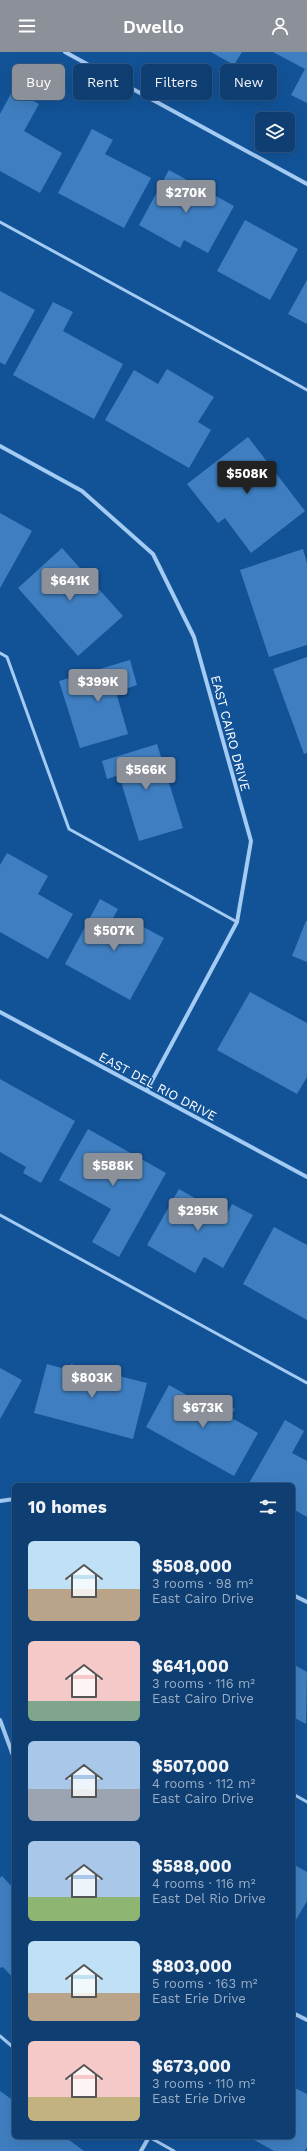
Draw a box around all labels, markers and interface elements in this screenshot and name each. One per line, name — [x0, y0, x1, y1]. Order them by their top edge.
icon: menu — [16, 15, 38, 37]
icon: person — [269, 15, 291, 37]
text: Dwello — [123, 16, 184, 37]
chip: Buy — [12, 64, 65, 100]
chip: Rent — [73, 64, 133, 100]
chip: Filters — [141, 64, 212, 100]
chip: New — [220, 64, 277, 100]
map controls — [255, 112, 295, 152]
button: layers — [255, 112, 295, 152]
pin: $270K — [158, 180, 214, 214]
text: $270K — [166, 185, 206, 200]
pin: $508K — [219, 461, 275, 495]
text: $508K — [226, 466, 268, 481]
pin: $641K — [42, 568, 98, 602]
text: $641K — [50, 573, 90, 588]
pin: $399K — [70, 669, 126, 703]
text: $399K — [77, 674, 119, 689]
street label: EAST CAIRO DRIVE — [208, 674, 253, 793]
pin: $566K — [118, 757, 174, 791]
text: $566K — [126, 762, 166, 777]
pin: $507K — [86, 918, 142, 952]
text: $507K — [94, 923, 134, 938]
street label: EAST DEL RIO DRIVE — [96, 1049, 219, 1124]
pin: $588K — [85, 1153, 141, 1187]
text: $588K — [92, 1158, 134, 1173]
pin: $295K — [170, 1198, 226, 1232]
text: $295K — [178, 1203, 218, 1218]
pin: $803K — [64, 1365, 120, 1399]
text: $803K — [71, 1370, 113, 1385]
pin: $673K — [175, 1395, 231, 1429]
text: $673K — [183, 1400, 223, 1415]
icon: filters — [257, 1496, 279, 1518]
text: 10 homes — [28, 1497, 107, 1517]
text: $508,000 — [152, 1556, 232, 1576]
icon: home — [60, 1557, 108, 1605]
text: 3 rooms · 98 m² — [152, 1576, 253, 1591]
text: East Cairo Drive — [152, 1591, 254, 1606]
text: $641,000 — [152, 1656, 229, 1676]
icon: home — [60, 1657, 108, 1705]
text: 3 rooms · 116 m² — [152, 1676, 255, 1691]
text: East Cairo Drive — [152, 1691, 254, 1706]
text: $507,000 — [152, 1756, 229, 1776]
icon: home — [60, 1757, 108, 1805]
text: 4 rooms · 112 m² — [152, 1776, 255, 1791]
text: East Cairo Drive — [152, 1791, 254, 1806]
text: $588,000 — [152, 1856, 232, 1876]
icon: home — [60, 1857, 108, 1905]
text: 4 rooms · 116 m² — [152, 1876, 255, 1891]
text: East Del Rio Drive — [152, 1891, 266, 1906]
text: $803,000 — [152, 1956, 232, 1976]
icon: home — [60, 1957, 108, 2005]
text: 5 rooms · 163 m² — [152, 1976, 258, 1991]
text: East Erie Drive — [152, 1991, 246, 2006]
text: $673,000 — [152, 2056, 231, 2076]
icon: home — [60, 2057, 108, 2105]
text: 3 rooms · 110 m² — [152, 2076, 255, 2091]
text: East Erie Drive — [152, 2091, 246, 2106]

